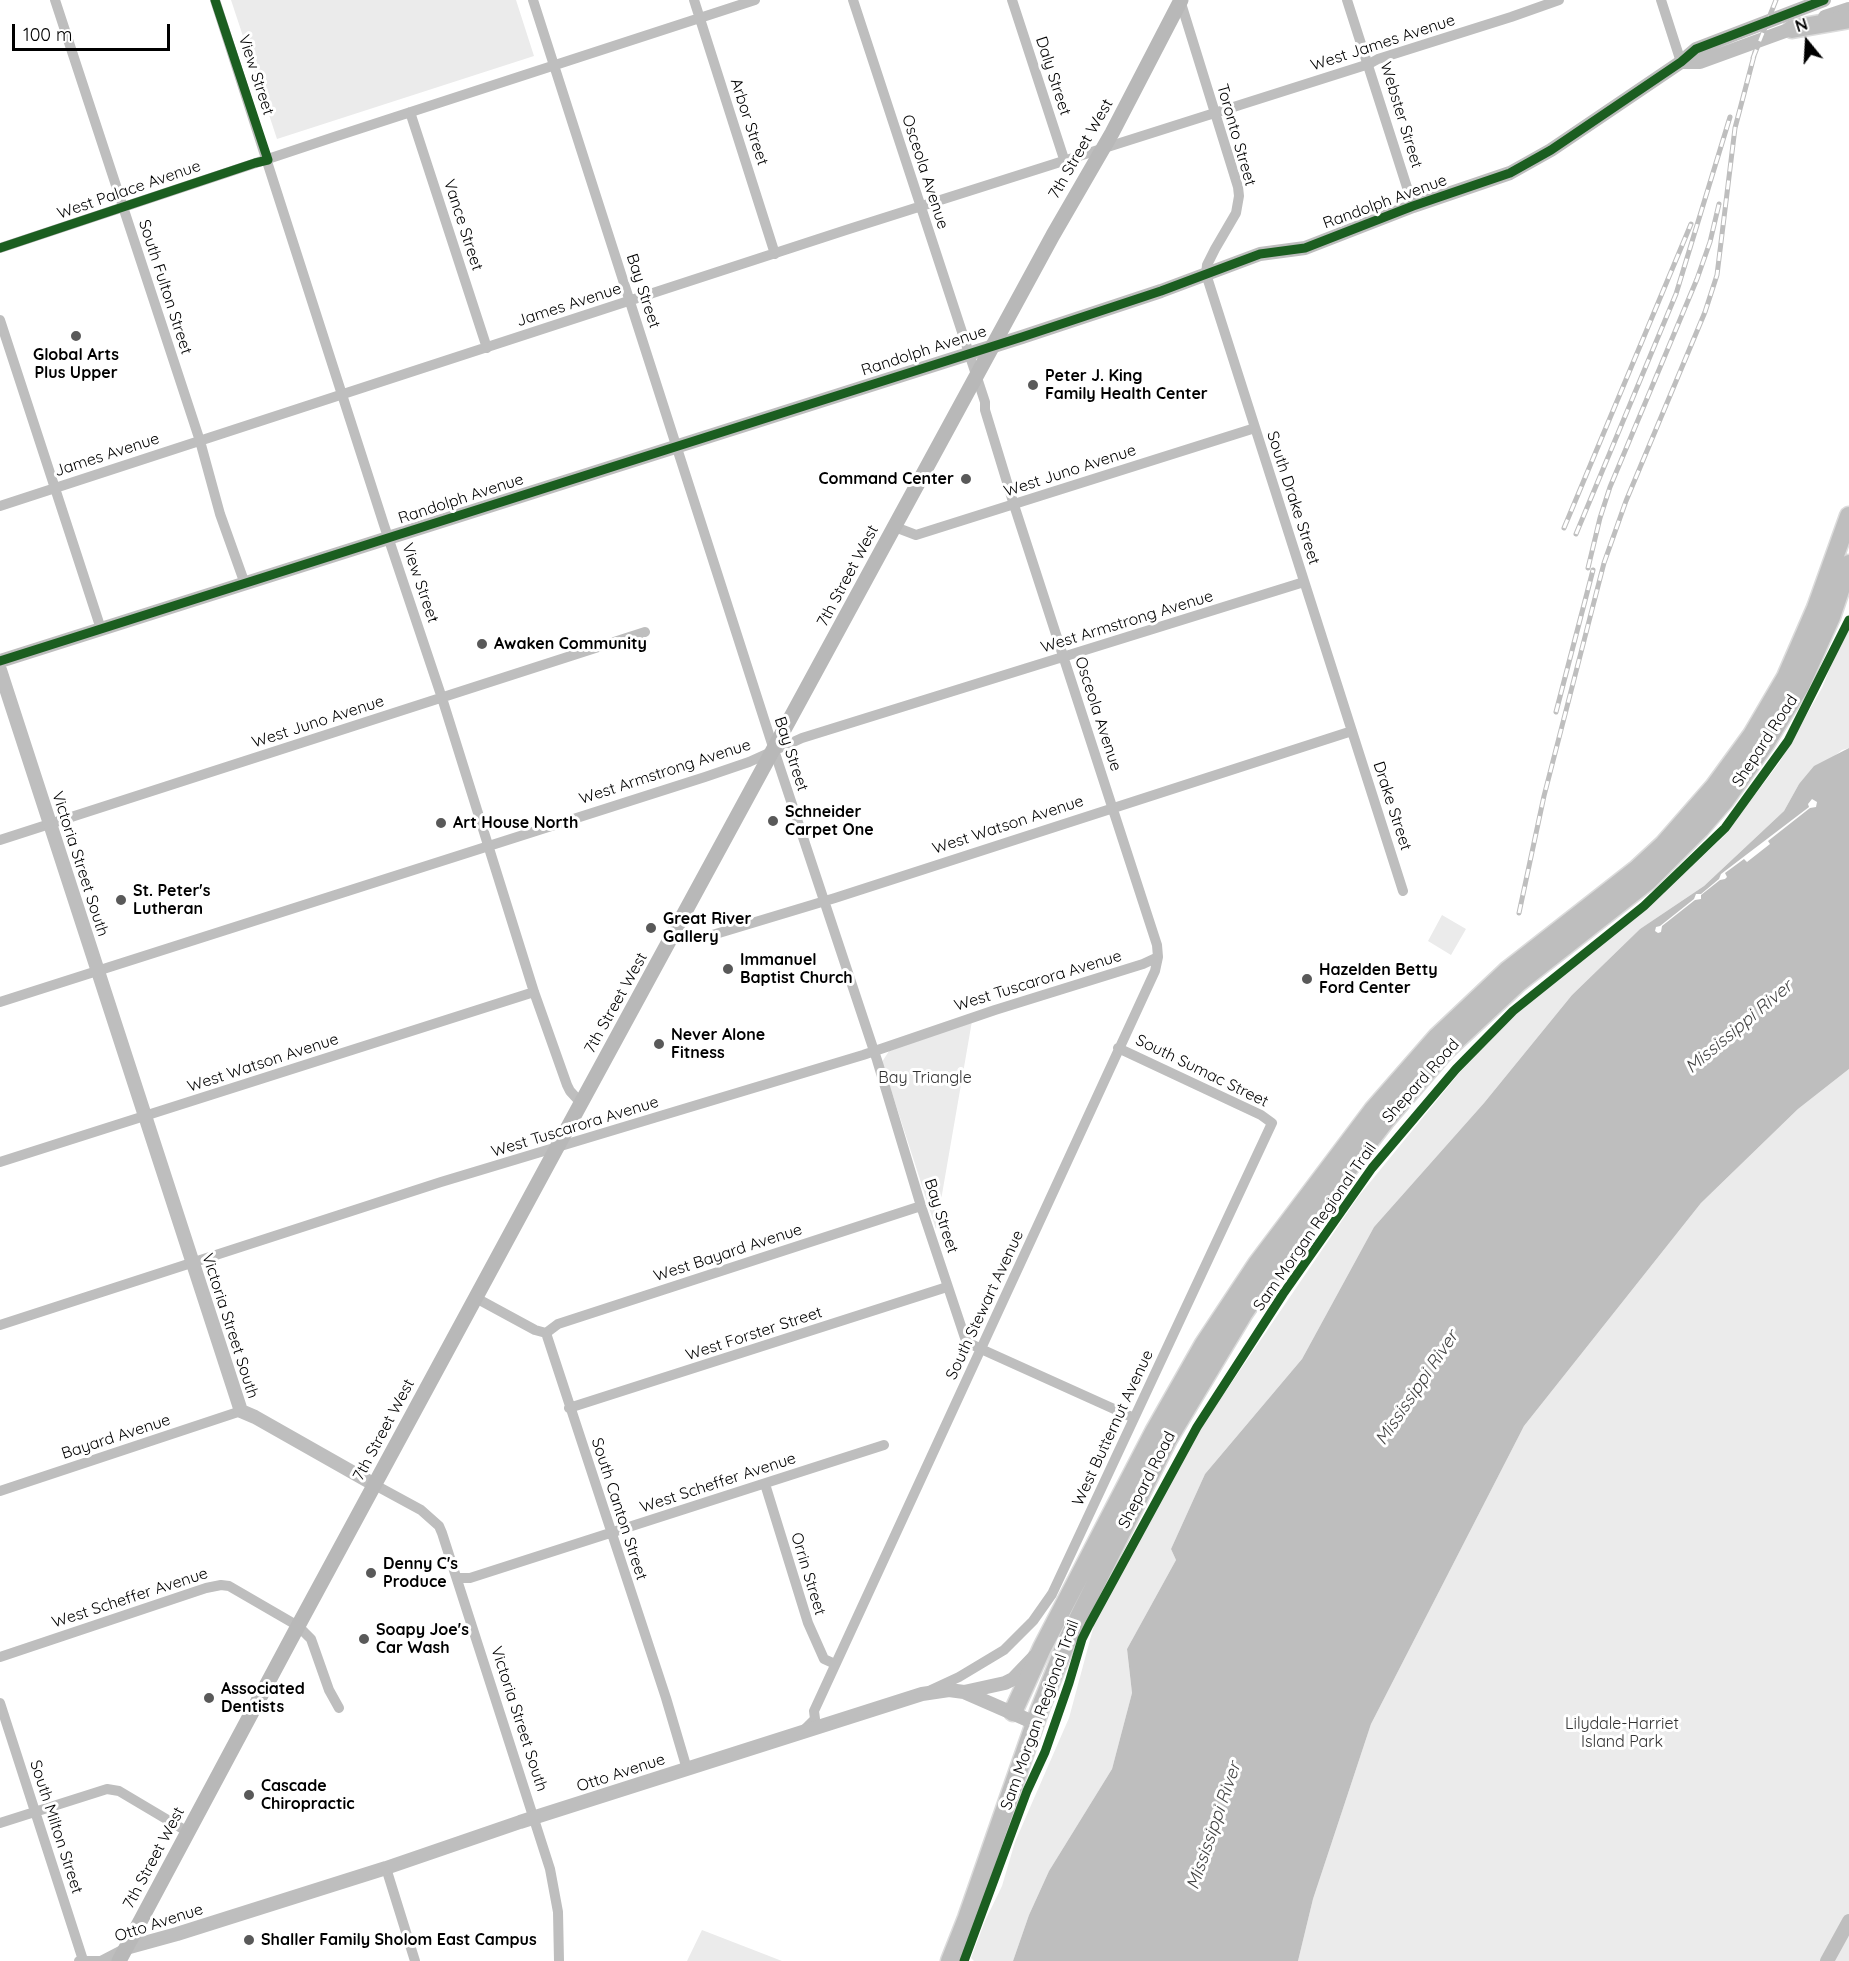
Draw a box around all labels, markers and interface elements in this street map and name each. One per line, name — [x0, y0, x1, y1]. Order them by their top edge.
street label: West James Avenue — [1308, 11, 1458, 75]
scale bar — [15, 12, 172, 50]
north arrow — [1777, 12, 1837, 72]
text: N — [1793, 14, 1810, 36]
text: 100 m — [23, 23, 72, 46]
street label: View Street — [234, 32, 278, 118]
street label: Daly Street — [1031, 34, 1075, 118]
street label: Webster Street — [1376, 60, 1426, 170]
street label: Arbor Street — [726, 76, 772, 168]
street label: Toronto Street — [1212, 82, 1260, 188]
street label: 7th Street West — [1045, 96, 1117, 202]
street label: Osceola Avenue — [897, 112, 953, 232]
street label: West Palace Avenue — [55, 156, 203, 224]
street label: Randolph Avenue — [1320, 171, 1450, 233]
street label: Vance Street — [439, 177, 487, 273]
street label: South Fulton Street — [134, 217, 196, 357]
street label: Bay Street — [622, 251, 664, 331]
street label: James Avenue — [514, 279, 624, 331]
street label: Randolph Avenue — [859, 322, 989, 380]
marker: Global Arts Plus Upper — [69, 329, 83, 343]
place label: Global Arts Plus Upper — [33, 345, 119, 383]
place label: Peter J. King Family Health Center — [1045, 366, 1208, 404]
marker: Peter J. King Family Health Center — [1026, 378, 1040, 392]
street label: James Avenue — [52, 429, 162, 481]
street label: South Drake Street — [1262, 429, 1324, 567]
street label: West Juno Avenue — [1002, 441, 1138, 501]
place label: Command Center — [819, 469, 954, 489]
street label: Randolph Avenue — [396, 470, 526, 528]
marker: Command Center — [959, 472, 973, 486]
street label: 7th Street West — [813, 522, 883, 630]
street label: View Street — [397, 541, 443, 625]
street label: West Armstrong Avenue — [1038, 587, 1216, 657]
place label: Awaken Community — [494, 634, 647, 654]
marker: Awaken Community — [475, 637, 489, 651]
street label: Osceola Avenue — [1070, 654, 1126, 774]
street label: Shepard Road — [1728, 691, 1802, 791]
street label: West Juno Avenue — [250, 692, 386, 752]
street label: Bay Street — [770, 714, 812, 794]
street label: West Armstrong Avenue — [577, 735, 753, 809]
street label: Drake Street — [1369, 759, 1415, 853]
street label: Victoria Street South — [47, 789, 113, 939]
street label: West Watson Avenue — [930, 791, 1086, 859]
place label: Schneider Carpet One — [785, 802, 874, 840]
place label: Art House North — [453, 813, 578, 833]
marker: Schneider Carpet One — [766, 814, 780, 828]
marker: Art House North — [434, 816, 448, 830]
place label: St. Peter's Lutheran — [133, 881, 210, 919]
marker: St. Peter's Lutheran — [114, 893, 128, 907]
place label: Great River Gallery — [663, 909, 751, 947]
marker: Great River Gallery — [644, 921, 658, 935]
street label: West Tuscarora Avenue — [952, 946, 1124, 1016]
street label: 7th Street West — [580, 949, 652, 1057]
place label: Immanuel Baptist Church — [740, 950, 853, 988]
place label: Hazelden Betty Ford Center — [1319, 960, 1438, 998]
marker: Immanuel Baptist Church — [721, 962, 735, 976]
marker: Hazelden Betty Ford Center — [1300, 972, 1314, 986]
water label: Mississippi River — [1681, 976, 1797, 1078]
place label: Never Alone Fitness — [671, 1025, 765, 1063]
street label: West Watson Avenue — [185, 1029, 341, 1097]
street label: South Sumac Street — [1132, 1031, 1272, 1111]
street label: Shepard Road — [1378, 1035, 1464, 1127]
marker: Never Alone Fitness — [652, 1037, 666, 1051]
park label: Bay Triangle — [878, 1068, 972, 1088]
street label: West Tuscarora Avenue — [489, 1092, 661, 1162]
street label: Sam Morgan Regional Trail — [1250, 1139, 1380, 1315]
street label: Bay Street — [920, 1176, 962, 1256]
street label: West Bayard Avenue — [651, 1220, 805, 1286]
street label: South Stewart Avenue — [942, 1227, 1028, 1383]
street label: Victoria Street South — [197, 1251, 263, 1401]
street label: West Forster Street — [683, 1303, 825, 1365]
water label: Mississippi River — [1371, 1327, 1463, 1449]
street label: West Butternut Avenue — [1068, 1347, 1158, 1509]
street label: 7th Street West — [349, 1376, 419, 1484]
street label: Bayard Avenue — [59, 1410, 173, 1464]
street label: Shepard Road — [1114, 1428, 1180, 1532]
street label: South Canton Street — [587, 1435, 651, 1583]
street label: West Scheffer Avenue — [638, 1449, 798, 1517]
street label: Orrin Street — [786, 1530, 830, 1618]
place label: Denny C's Produce — [383, 1554, 458, 1592]
street label: West Scheffer Avenue — [50, 1564, 210, 1632]
marker: Denny C's Produce — [364, 1566, 378, 1580]
street label: Sam Morgan Regional Trail — [997, 1617, 1083, 1813]
place label: Soapy Joe's Car Wash — [376, 1620, 469, 1658]
marker: Soapy Joe's Car Wash — [357, 1632, 371, 1646]
street label: Victoria Street South — [486, 1644, 552, 1794]
place label: Associated Dentists — [221, 1679, 305, 1717]
marker: Associated Dentists — [202, 1691, 216, 1705]
park label: Lilydale-Harriet Island Park — [1565, 1714, 1679, 1752]
street label: Otto Avenue — [574, 1750, 668, 1796]
street label: South Milton Street — [25, 1758, 87, 1896]
water label: Mississippi River — [1182, 1759, 1246, 1893]
place label: Cascade Chiropractic — [261, 1776, 355, 1814]
marker: Cascade Chiropractic — [242, 1788, 256, 1802]
street label: 7th Street West — [119, 1804, 189, 1912]
street label: Otto Avenue — [112, 1900, 206, 1946]
place label: Shaller Family Sholom East Campus — [261, 1930, 537, 1950]
marker: Shaller Family Sholom East Campus — [242, 1933, 256, 1947]

